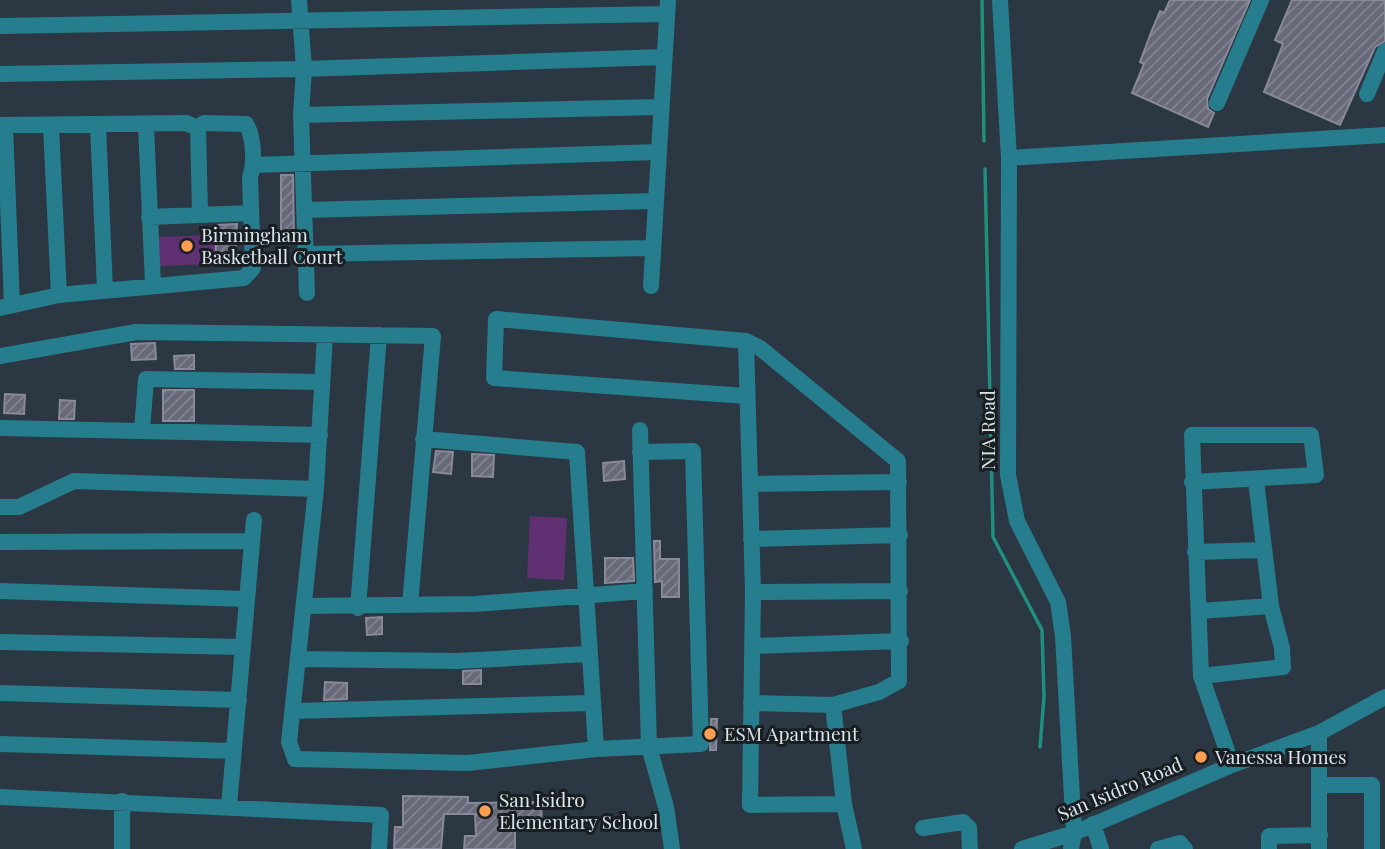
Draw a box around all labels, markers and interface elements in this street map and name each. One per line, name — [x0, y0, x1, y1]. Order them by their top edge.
place label: Birmingham Basketball Court — [201, 221, 343, 269]
marker: Birmingham Basketball Court — [179, 238, 195, 254]
street label: NIA Road — [974, 390, 1000, 470]
place label: ESM Apartment — [724, 720, 859, 746]
marker: ESM Apartment — [702, 726, 718, 742]
place label: Vanessa Homes — [1214, 743, 1347, 769]
marker: Vanessa Homes — [1193, 749, 1209, 765]
street label: San Isidro Road — [1053, 750, 1186, 826]
place label: San Isidro Elementary School — [499, 786, 659, 834]
marker: San Isidro Elementary School — [477, 803, 493, 819]

